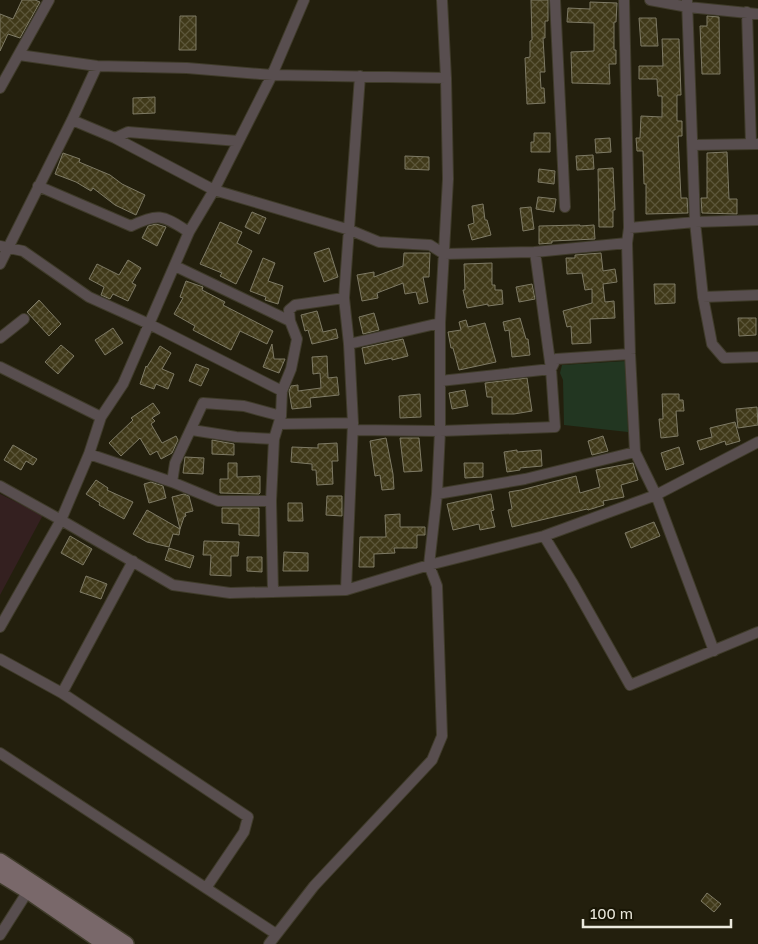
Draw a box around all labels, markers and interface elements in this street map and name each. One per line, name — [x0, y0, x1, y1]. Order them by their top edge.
scale bar — [583, 896, 730, 928]
text: 100 m — [590, 904, 633, 922]

